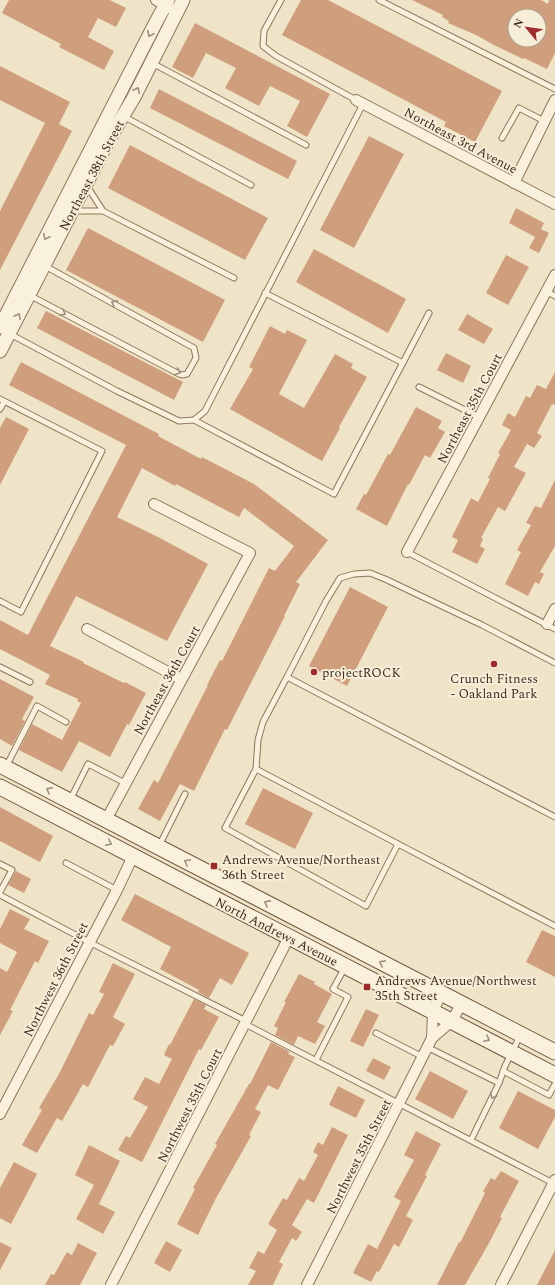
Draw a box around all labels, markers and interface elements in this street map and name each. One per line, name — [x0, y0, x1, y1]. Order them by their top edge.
north arrow — [507, 8, 547, 48]
text: N — [509, 15, 528, 31]
one-way arrow — [147, 30, 154, 37]
one-way arrow — [132, 86, 140, 94]
street label: Northeast 3rd Avenue — [400, 103, 521, 179]
street label: Northeast 38th Street — [54, 116, 130, 235]
one-way arrow — [43, 233, 51, 241]
one-way arrow — [110, 301, 118, 308]
one-way arrow — [59, 308, 66, 316]
one-way arrow — [13, 313, 21, 320]
street label: Northeast 35th Court — [432, 349, 508, 467]
one-way arrow — [174, 368, 181, 376]
street label: Northeast 36th Court — [128, 622, 206, 739]
marker: Crunch Fitness - Oakland Park — [489, 659, 499, 669]
place label: projectROCK — [322, 663, 401, 683]
marker: projectROCK — [309, 667, 319, 677]
place label: Crunch Fitness - Oakland Park — [450, 669, 538, 704]
one-way arrow — [46, 788, 53, 795]
one-way arrow — [104, 838, 112, 846]
place label: Andrews Avenue/Northeast 36th Street — [222, 850, 381, 885]
one-way arrow — [184, 859, 191, 866]
marker: Andrews Avenue/Northeast 36th Street — [209, 861, 219, 871]
street label: North Andrews Avenue — [212, 892, 341, 972]
one-way arrow — [263, 900, 271, 908]
street label: Northwest 36th Street — [18, 918, 94, 1040]
one-way arrow — [379, 961, 386, 968]
place label: Andrews Avenue/Northwest 35th Street — [375, 971, 537, 1006]
marker: Andrews Avenue/Northwest 35th Street — [362, 982, 372, 992]
one-way arrow — [483, 1034, 490, 1042]
street label: Northwest 35th Court — [152, 1044, 228, 1166]
one-way arrow — [490, 1091, 498, 1099]
street label: Northwest 35th Street — [321, 1095, 397, 1217]

